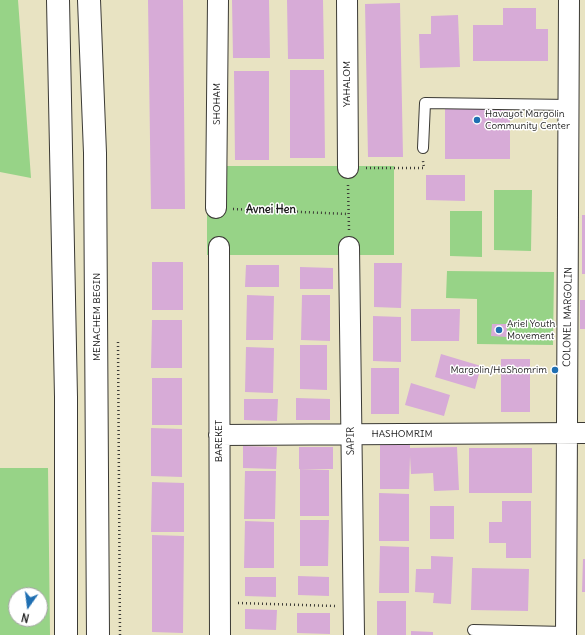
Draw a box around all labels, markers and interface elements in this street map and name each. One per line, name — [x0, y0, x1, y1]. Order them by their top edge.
street label: YAHALOM — [341, 61, 353, 107]
street label: SHOHAM — [211, 83, 223, 125]
place label: Havayot Margolin Community Center — [485, 108, 570, 132]
marker: Havayot Margolin Community Center — [472, 115, 482, 125]
district label: Avnei Hen — [246, 203, 296, 217]
street label: COLONEL MARGOLIN — [561, 267, 575, 367]
street label: MENACHEM BEGIN — [91, 273, 103, 361]
place label: Ariel Youth Movement — [507, 318, 555, 342]
marker: Ariel Youth Movement — [494, 325, 504, 335]
place label: Margolin/HaShomrim — [450, 364, 547, 376]
marker: Margolin/HaShomrim — [550, 365, 560, 375]
street label: BAREKET — [213, 420, 225, 462]
street label: SAPIR — [345, 427, 357, 455]
street label: HASHOMRIM — [371, 428, 433, 440]
north arrow — [8, 587, 48, 627]
text: N — [20, 610, 31, 625]

